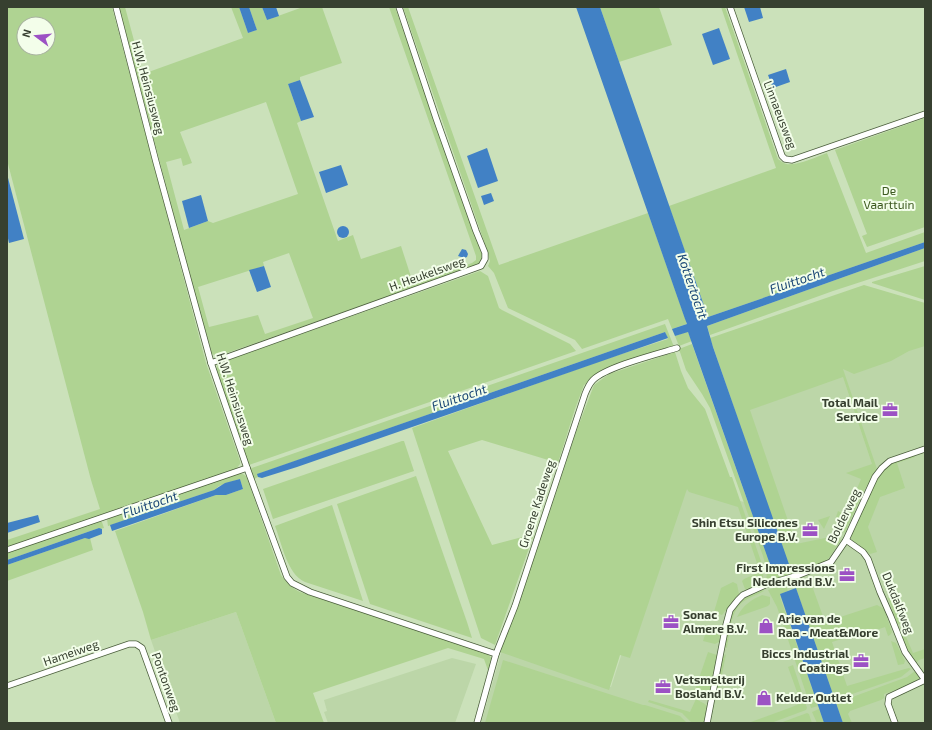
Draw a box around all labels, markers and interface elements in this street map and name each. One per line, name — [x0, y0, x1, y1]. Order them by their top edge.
north arrow — [16, 16, 56, 56]
text: N — [19, 27, 33, 39]
street label: H.W. Heinsiusweg — [130, 39, 168, 136]
street label: Linnaeusweg — [761, 78, 800, 151]
park label: De Vaarttuin — [864, 183, 914, 211]
water label: Kottertocht — [674, 251, 712, 321]
street label: H. Heukelsweg — [387, 253, 467, 293]
water label: Fluittocht — [767, 263, 827, 297]
street label: H.W. Heinsiusweg — [214, 351, 258, 447]
water label: Fluittocht — [429, 380, 489, 414]
place label: Total Mail Service — [822, 395, 878, 423]
office icon: Total Mail Service — [881, 401, 899, 419]
street label: Groene Kadeweg — [515, 458, 557, 549]
street label: Bolderweg — [824, 486, 862, 545]
water label: Fluittocht — [120, 487, 180, 521]
place label: Shin Etsu Silicones Europe B.V. — [692, 515, 798, 543]
office icon: Shin Etsu Silicones Europe B.V. — [801, 521, 819, 539]
place label: First Impressions Nederland B.V. — [736, 560, 835, 588]
office icon: First Impressions Nederland B.V. — [838, 566, 856, 584]
street label: Dukdalfweg — [880, 570, 918, 636]
place label: Sonac Almere B.V. — [683, 607, 747, 635]
place label: Arie van de Raa - Meat&More — [778, 611, 878, 639]
office icon: Sonac Almere B.V. — [662, 613, 680, 631]
shop icon: Arie van de Raa - Meat&More — [757, 617, 775, 635]
street label: Hameiweg — [41, 636, 100, 668]
place label: Biccs Industrial Coatings — [761, 646, 849, 674]
street label: Pontonweg — [150, 650, 184, 714]
office icon: Biccs Industrial Coatings — [852, 652, 870, 670]
place label: Vetsmelterij Bosland B.V. — [675, 672, 745, 700]
office icon: Vetsmelterij Bosland B.V. — [654, 678, 672, 696]
shop icon: Kelder Outlet — [755, 689, 773, 707]
place label: Kelder Outlet — [776, 690, 852, 704]

